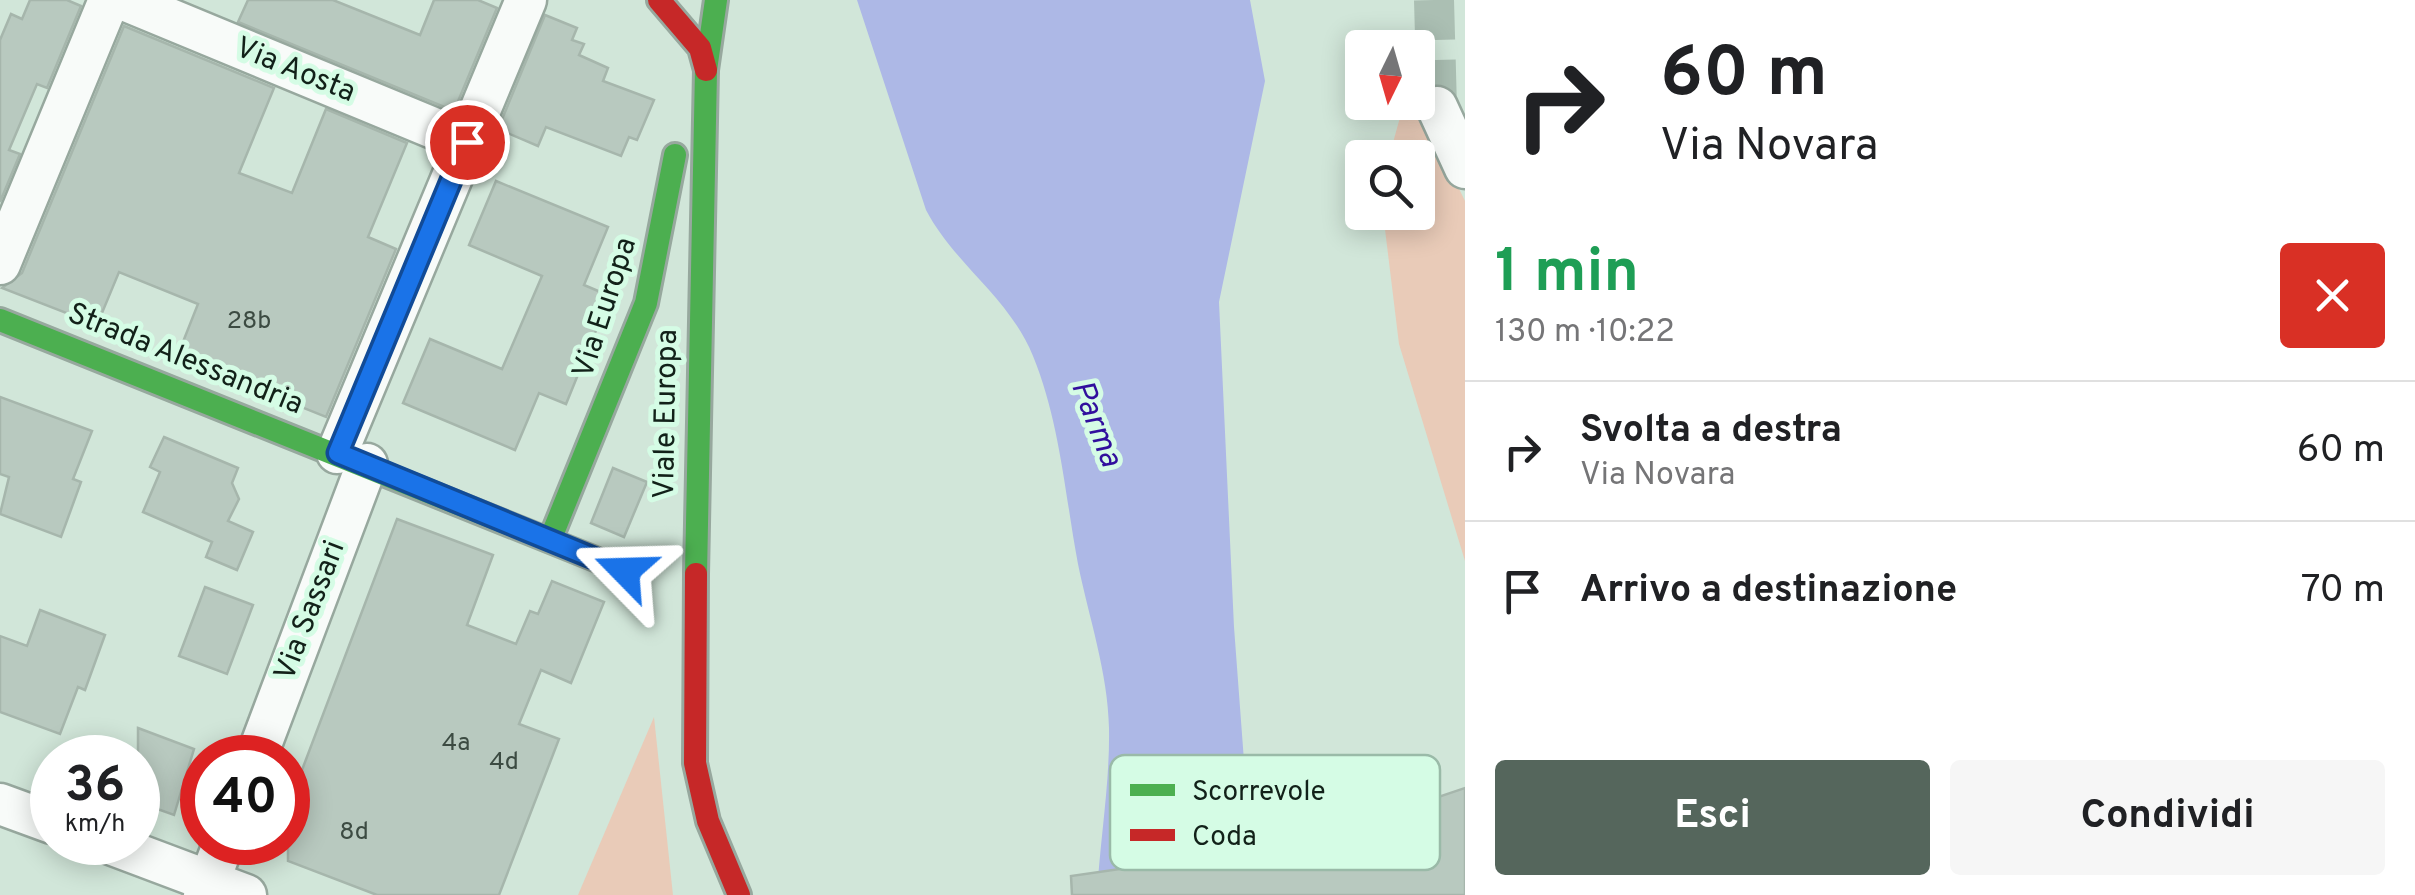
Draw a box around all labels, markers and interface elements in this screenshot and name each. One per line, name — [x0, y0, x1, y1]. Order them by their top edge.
street label: Via Aosta — [230, 30, 360, 112]
north arrow — [1345, 30, 1435, 120]
map controls — [1345, 30, 1435, 230]
text: 60 m — [1660, 32, 1828, 121]
icon: right — [1495, 40, 1625, 170]
pin — [425, 100, 510, 185]
icon: arrive — [440, 115, 495, 170]
text: Via Novara — [1660, 119, 1879, 176]
button: search — [1345, 140, 1435, 230]
street label: Via Europa — [566, 233, 646, 383]
text: 1 min — [1495, 237, 1639, 313]
button: close — [2280, 243, 2385, 348]
street label: Strada Alessandria — [62, 296, 308, 424]
house number: 28b — [227, 306, 271, 338]
text: 130 m · 10:22 — [1495, 313, 1675, 353]
street label: Viale Europa — [647, 329, 687, 499]
water label: Parma — [1060, 375, 1130, 474]
text: Svolta a destra — [1580, 407, 1842, 456]
icon: right — [1495, 424, 1550, 479]
text: 60 m — [2297, 427, 2385, 476]
text: Via Novara — [1580, 456, 1735, 496]
position arrow — [573, 519, 677, 623]
street label: Via Sassari — [267, 536, 355, 686]
icon: arrive — [1495, 564, 1550, 619]
text: Arrivo a destinazione — [1580, 567, 1957, 616]
text: 70 m — [2301, 567, 2385, 616]
house number: 4a — [442, 728, 470, 760]
speed limit sign: 40 — [180, 735, 310, 865]
house number: 4d — [489, 747, 519, 779]
legend — [1110, 755, 1440, 870]
text: 36 — [65, 756, 125, 819]
button: Esci — [1495, 760, 1930, 875]
button: Condividi — [1950, 760, 2385, 875]
text: Scorrevole — [1192, 775, 1326, 811]
text: km/h — [65, 809, 125, 841]
house number: 8d — [339, 817, 369, 849]
text: Coda — [1192, 820, 1257, 856]

